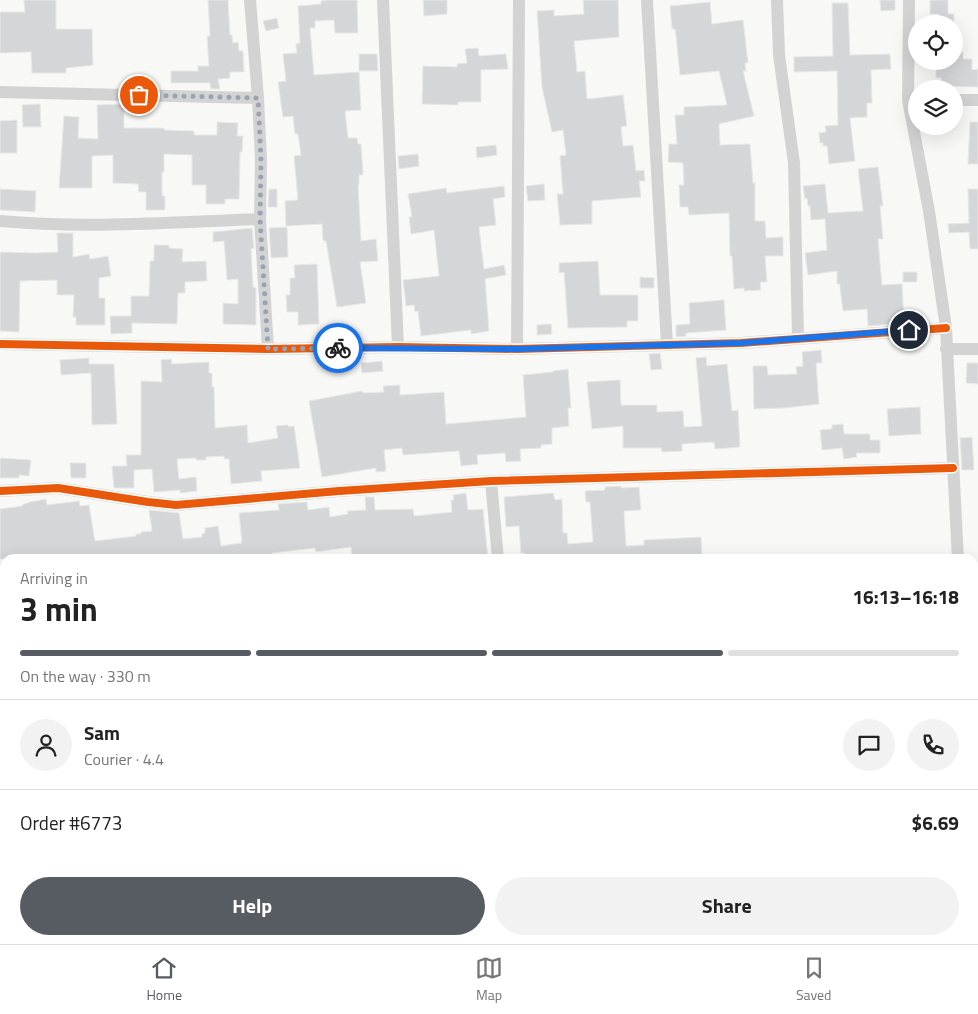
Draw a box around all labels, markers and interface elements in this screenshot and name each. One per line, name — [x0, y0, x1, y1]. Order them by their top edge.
map controls — [908, 15, 963, 135]
button: locate — [908, 15, 963, 70]
pin — [118, 74, 160, 116]
button: layers — [908, 80, 963, 135]
icon: bag — [125, 81, 153, 109]
pin — [888, 309, 930, 351]
icon: home — [895, 316, 923, 344]
courier — [313, 323, 363, 373]
icon: bike — [324, 334, 352, 362]
text: Arriving in — [20, 566, 88, 590]
text: 16:13–16:18 — [852, 582, 959, 611]
text: 3 min — [20, 585, 98, 633]
text: On the way · 330 m — [20, 664, 151, 688]
text: Sam — [84, 718, 120, 747]
button: person — [20, 719, 72, 771]
button: chat — [843, 719, 895, 771]
button: phone — [907, 719, 959, 771]
text: Courier · 4.4 — [84, 747, 164, 771]
text: Order #6773 — [20, 808, 122, 837]
text: $6.69 — [912, 808, 959, 837]
button: Help — [20, 877, 485, 935]
button: Share — [495, 877, 959, 935]
tab: Home — [146, 954, 182, 1005]
tab: Map — [475, 954, 503, 1005]
tab: Saved — [796, 954, 832, 1005]

